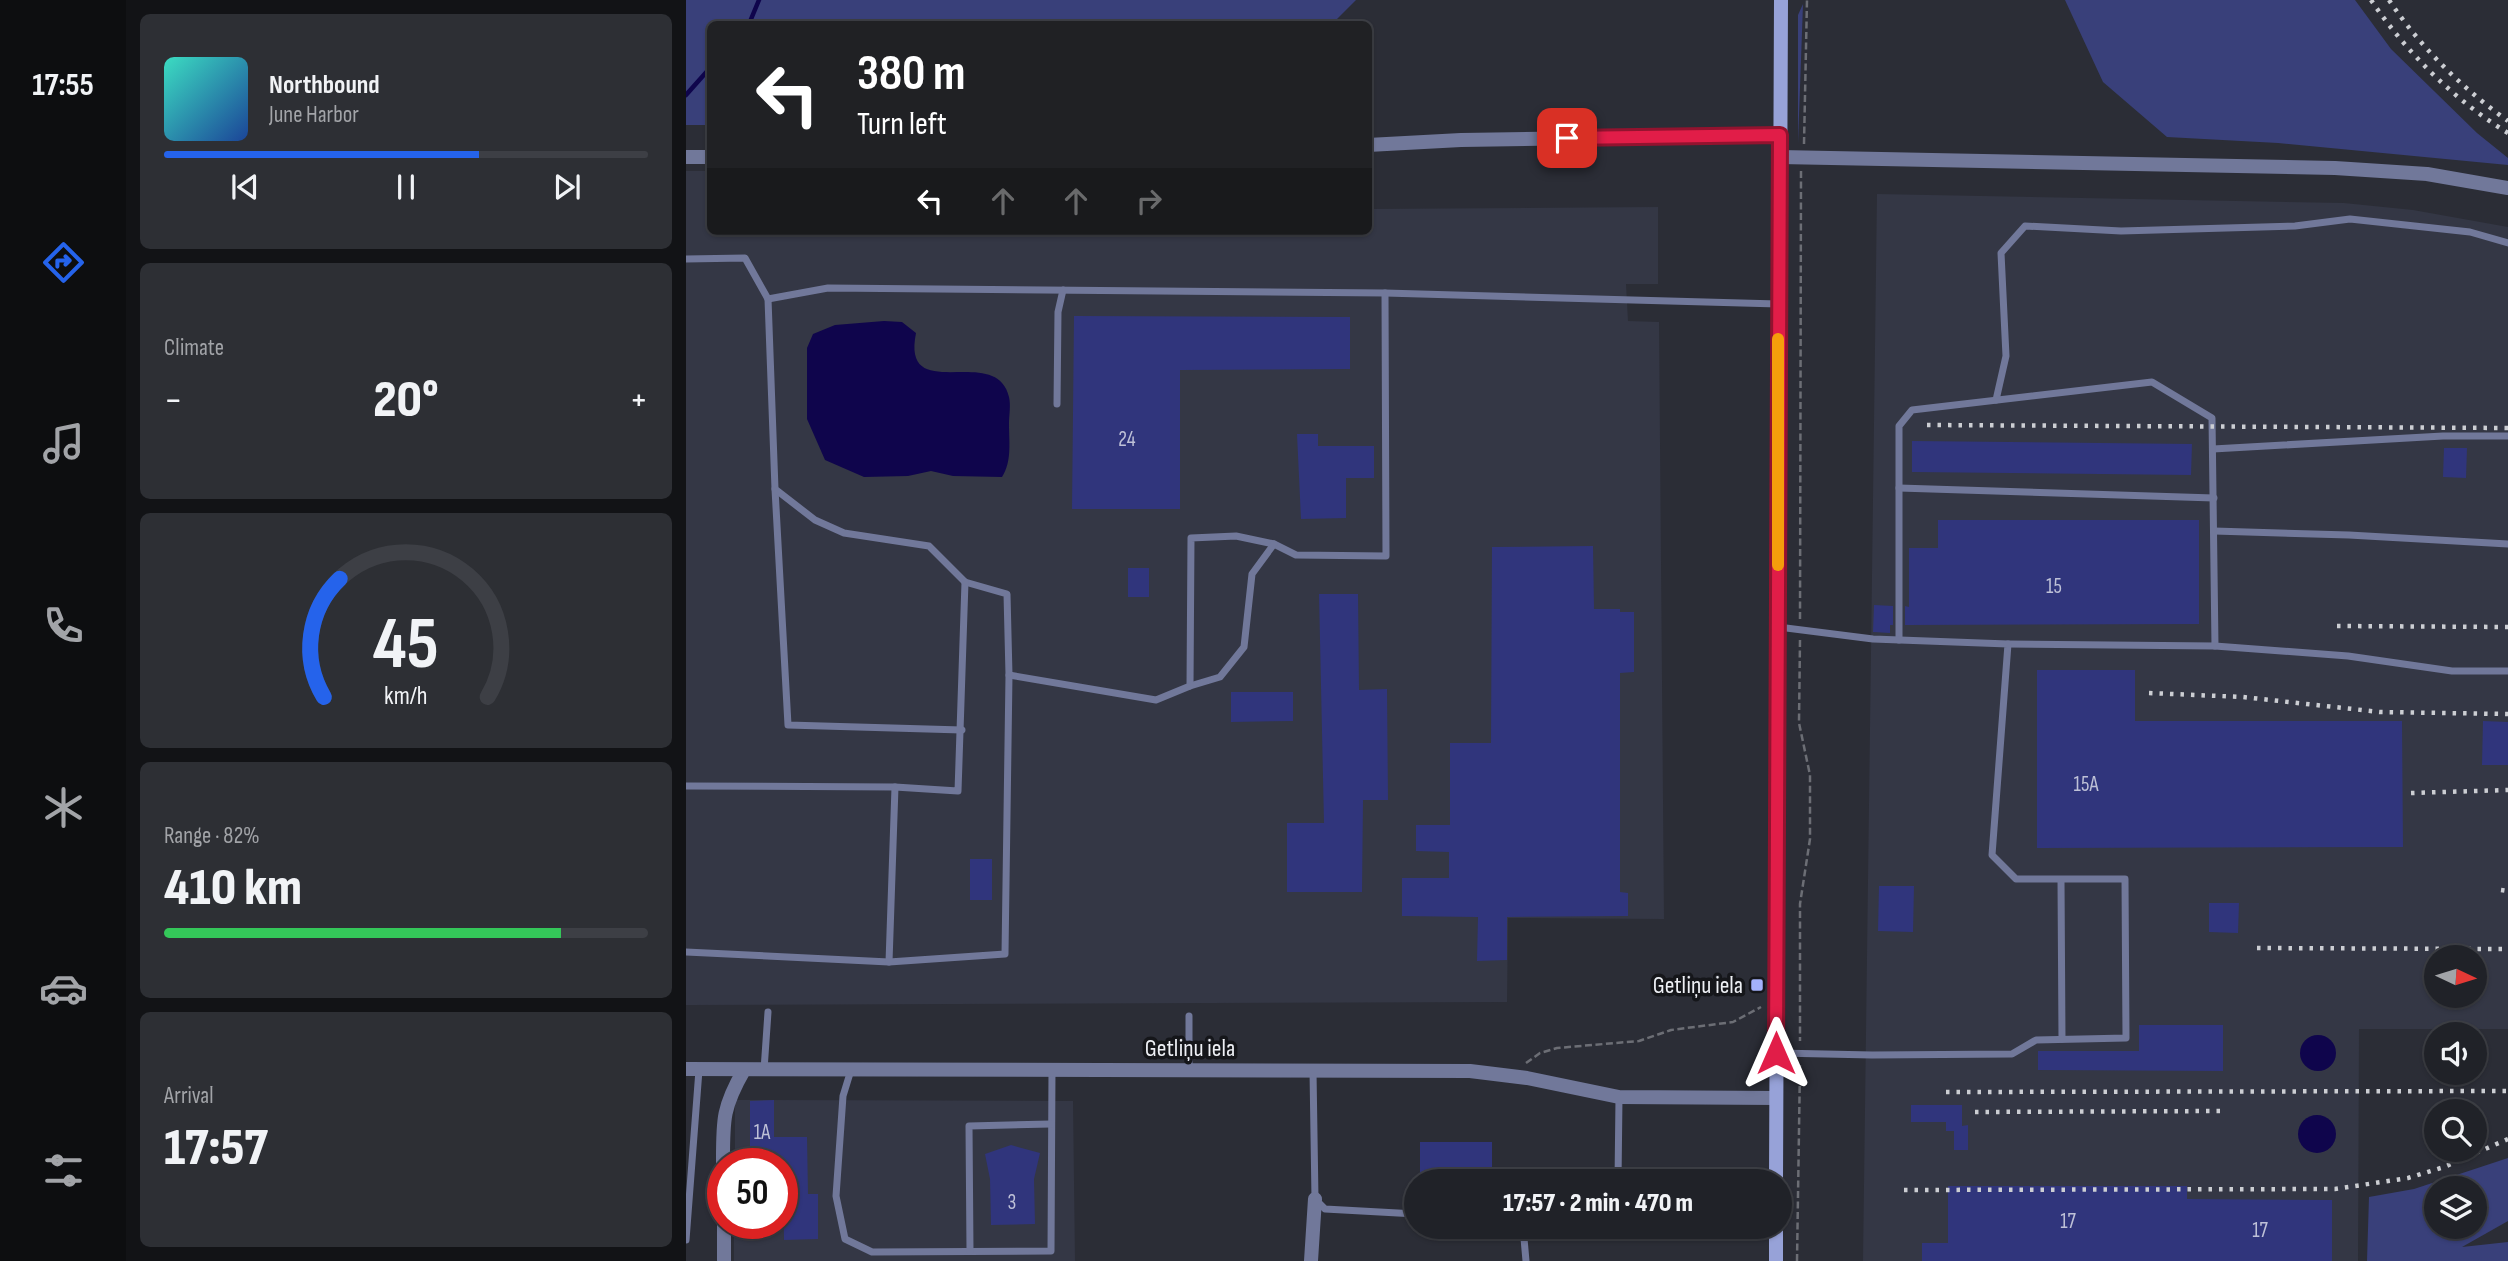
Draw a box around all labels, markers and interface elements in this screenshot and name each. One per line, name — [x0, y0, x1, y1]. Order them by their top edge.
text: 380 m — [857, 45, 966, 104]
icon: left — [742, 49, 833, 140]
text: 17:55 — [32, 66, 94, 105]
text: Northbound — [269, 70, 380, 101]
text: June Harbor — [269, 101, 359, 129]
text: Turn left — [857, 105, 947, 144]
pin — [1537, 108, 1597, 168]
icon: arrive — [1548, 119, 1586, 157]
icon: previous — [226, 168, 264, 206]
icon: pause — [387, 168, 425, 206]
icon: next — [548, 168, 586, 206]
icon: left — [911, 182, 949, 220]
icon: ahead — [984, 182, 1022, 220]
icon: ahead — [1057, 182, 1095, 220]
icon: right — [1130, 182, 1168, 220]
icon: directions — [39, 238, 88, 287]
text: Climate — [164, 334, 224, 362]
text: 20° — [373, 369, 439, 432]
text: − — [164, 378, 183, 423]
text: + — [629, 378, 648, 423]
icon: music — [39, 419, 88, 468]
house number: 24 — [1118, 427, 1136, 452]
house number: 15 — [2046, 574, 2062, 599]
icon: phone — [39, 601, 88, 650]
text: 45 — [373, 601, 439, 689]
text: km/h — [384, 680, 428, 711]
house number: 15A — [2074, 772, 2099, 797]
icon: climate — [39, 783, 88, 832]
text: Range · 82% — [164, 822, 260, 850]
text: 410 km — [164, 857, 302, 920]
north arrow — [2424, 945, 2487, 1008]
map controls — [2424, 945, 2487, 1239]
icon: car — [39, 964, 88, 1013]
place label: Getliņu iela — [1653, 971, 1743, 1000]
marker: Getliņu iela — [1749, 977, 1765, 993]
position arrow — [1739, 1016, 1813, 1090]
button: sound — [2424, 1022, 2487, 1085]
street label: Getliņu iela — [1145, 1034, 1235, 1063]
text: Arrival — [164, 1082, 213, 1110]
button: search — [2424, 1099, 2487, 1162]
text: 17:57 — [164, 1117, 268, 1180]
house number: 1A — [754, 1120, 771, 1145]
icon: filters — [39, 1146, 88, 1195]
speed limit sign: 50 — [707, 1148, 798, 1239]
button: layers — [2424, 1176, 2487, 1239]
text: 17:57 · 2 min · 470 m — [1503, 1188, 1693, 1219]
house number: 3 — [1008, 1190, 1016, 1215]
house number: 17 — [2060, 1209, 2076, 1234]
house number: 17 — [2252, 1218, 2268, 1243]

